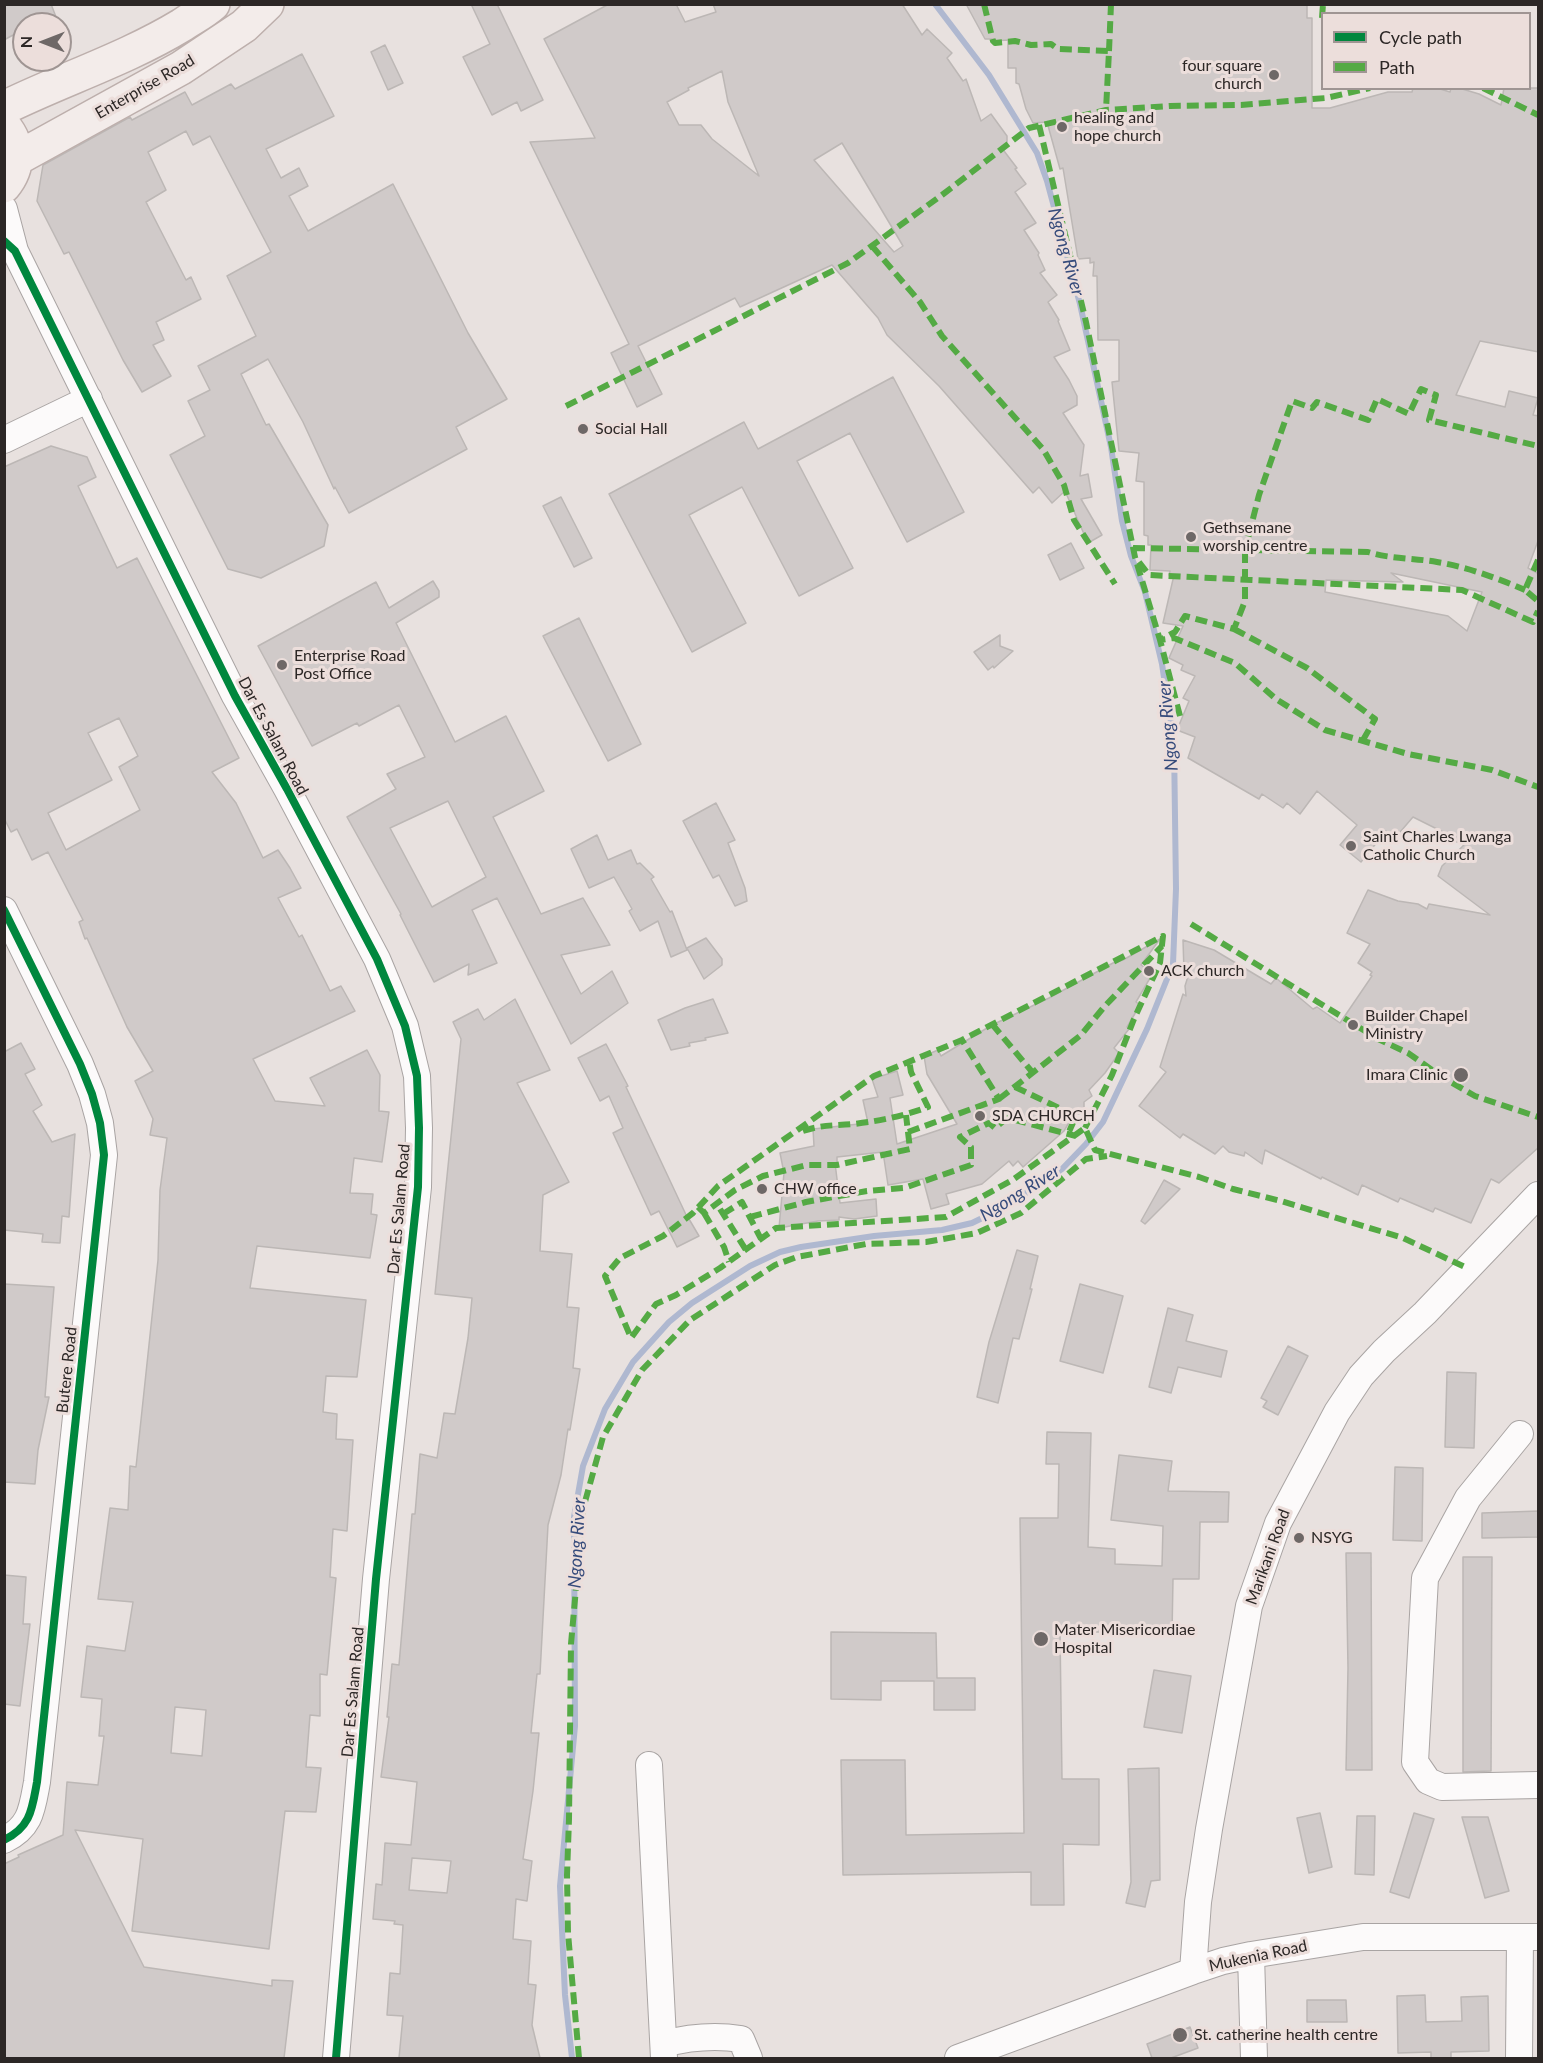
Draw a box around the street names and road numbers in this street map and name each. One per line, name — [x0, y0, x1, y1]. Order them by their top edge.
street label: Enterprise Road — [92, 51, 198, 123]
street label: Dar Es Salam Road — [234, 674, 312, 798]
street label: Dar Es Salam Road — [384, 1143, 414, 1275]
street label: Butere Road — [53, 1326, 81, 1414]
street label: Marikani Road — [1242, 1506, 1294, 1608]
street label: Dar Es Salam Road — [338, 1626, 368, 1758]
street label: Mukenia Road — [1207, 1936, 1309, 1976]

